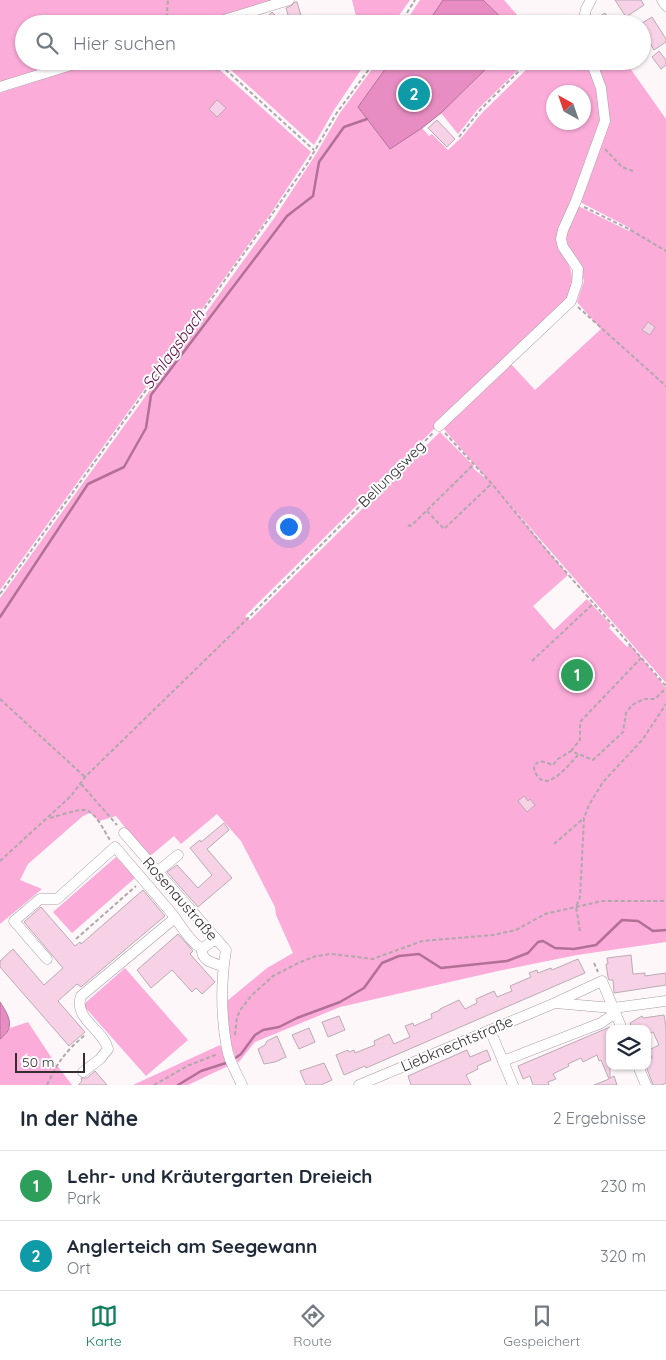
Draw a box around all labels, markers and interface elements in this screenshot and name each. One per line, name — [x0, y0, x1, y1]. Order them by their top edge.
search box — [15, 15, 651, 70]
icon: search — [33, 29, 61, 57]
text: Hier suchen — [73, 31, 176, 55]
pin: 2 — [398, 75, 430, 113]
north arrow — [546, 85, 591, 130]
water label: Schlagsbach — [137, 304, 209, 393]
street label: Bellungsweg — [354, 436, 429, 511]
your location — [276, 514, 302, 540]
pin: 1 — [561, 656, 593, 694]
street label: Rosenaustraße — [139, 853, 222, 945]
street label: Liebknechtstraße — [398, 1011, 516, 1076]
map controls — [606, 1025, 651, 1070]
button: layers — [606, 1025, 651, 1070]
scale bar — [15, 1050, 85, 1073]
text: 50 m — [22, 1053, 55, 1071]
text: In der Nähe — [20, 1105, 138, 1131]
text: 2 Ergebnisse — [553, 1108, 646, 1128]
text: Lehr- und Kräutergarten Dreieich — [67, 1164, 372, 1188]
text: 1 — [33, 1176, 39, 1196]
text: 230 m — [600, 1176, 646, 1196]
text: Park — [67, 1188, 101, 1208]
text: Anglerteich am Seegewann — [67, 1234, 317, 1258]
text: 2 — [31, 1246, 41, 1266]
text: 320 m — [600, 1246, 646, 1266]
text: Ort — [67, 1258, 91, 1278]
tab: Karte — [86, 1302, 122, 1350]
tab: Route — [293, 1302, 332, 1350]
tab: Gespeichert — [503, 1302, 580, 1350]

